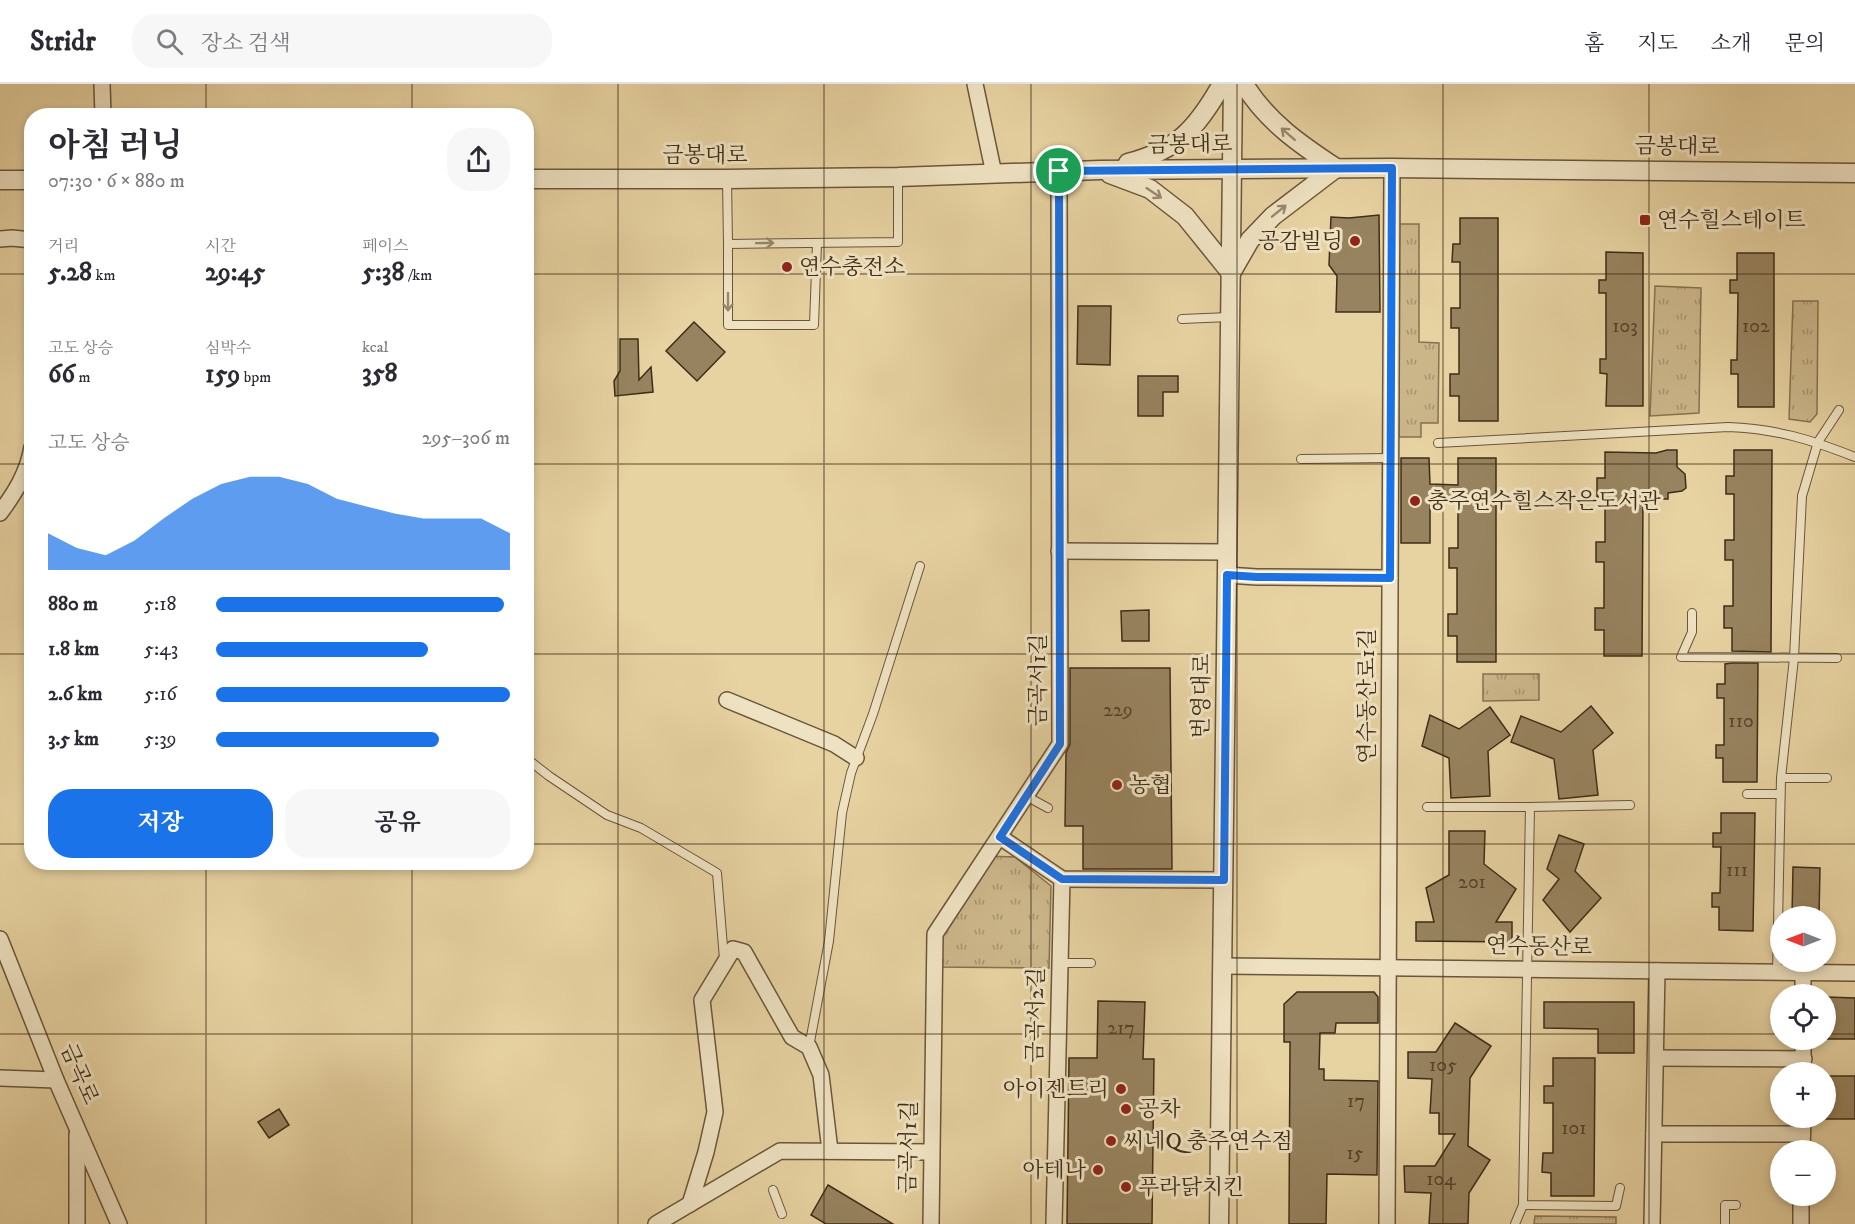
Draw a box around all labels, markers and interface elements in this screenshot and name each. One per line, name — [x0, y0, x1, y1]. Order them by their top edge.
search box — [132, 14, 552, 68]
text: Stridr — [30, 24, 96, 59]
icon: search — [153, 25, 186, 58]
text: 장소 검색 — [201, 30, 290, 57]
text: 홈 — [1584, 31, 1604, 57]
text: 지도 — [1637, 31, 1678, 57]
text: 소개 — [1711, 31, 1751, 57]
text: 문의 — [1784, 31, 1825, 57]
text: 아침 러닝 — [48, 126, 183, 167]
button: share — [447, 128, 510, 191]
one-way arrow — [1281, 128, 1297, 142]
street label: 금봉대로 — [1147, 131, 1233, 159]
street label: 금봉대로 — [1634, 133, 1720, 161]
street label: 금봉대로 — [662, 142, 748, 169]
pin — [1033, 145, 1084, 196]
icon: arrive — [1042, 154, 1075, 187]
text: 07:30 · 6 × 880 m — [48, 169, 185, 194]
one-way arrow — [1145, 186, 1162, 199]
one-way arrow — [1271, 204, 1286, 218]
place label: 연수힐스테이트 — [1657, 207, 1806, 234]
marker: 연수힐스테이트 — [1638, 213, 1652, 227]
place label: 공감빌딩 — [1258, 228, 1343, 255]
marker: 공감빌딩 — [1348, 234, 1362, 248]
text: 거리 — [48, 236, 79, 256]
text: 시간 — [205, 236, 236, 256]
text: 페이스 — [362, 236, 408, 256]
one-way arrow — [754, 237, 774, 249]
place label: 연수충전소 — [799, 254, 905, 281]
text: 5.28 — [48, 256, 92, 289]
text: 29:45 — [205, 256, 265, 289]
text: 5:38 — [362, 256, 404, 289]
marker: 연수충전소 — [780, 260, 794, 274]
text: km — [92, 265, 115, 285]
text: /km — [404, 265, 432, 285]
one-way arrow — [722, 292, 734, 312]
house number: 103 — [1612, 314, 1638, 339]
house number: 102 — [1742, 314, 1770, 339]
text: kcal — [362, 337, 388, 357]
text: 고도 상승 — [48, 338, 113, 358]
text: 심박수 — [205, 338, 251, 358]
text: 358 — [362, 357, 398, 390]
text: 66 — [48, 358, 75, 391]
text: 159 — [205, 358, 240, 391]
text: m — [75, 367, 91, 387]
text: bpm — [240, 367, 271, 387]
text: 295–306 m — [422, 426, 510, 451]
text: 고도 상승 — [48, 431, 130, 456]
place label: 충주연수힐스작은도서관 — [1427, 488, 1662, 515]
marker: 충주연수힐스작은도서관 — [1408, 494, 1422, 508]
text: 880 m — [48, 592, 98, 617]
text: 5:18 — [144, 592, 177, 617]
street label: 연수동산로1길 — [1354, 628, 1381, 764]
street label: 금곡서1길 — [1025, 633, 1052, 727]
text: 1.8 km — [48, 637, 99, 662]
text: 5:43 — [144, 637, 178, 662]
street label: 번영대로 — [1188, 653, 1216, 739]
text: 2.6 km — [48, 682, 103, 707]
text: 5:16 — [144, 682, 177, 707]
house number: 229 — [1103, 698, 1133, 723]
house number: 110 — [1728, 709, 1754, 734]
text: 3.5 km — [48, 727, 99, 752]
text: 5:39 — [144, 727, 177, 752]
place label: 농협 — [1129, 772, 1172, 799]
marker: 농협 — [1110, 778, 1124, 792]
button: 저장 — [48, 789, 273, 858]
button: 공유 — [285, 789, 510, 858]
house number: 111 — [1726, 858, 1748, 883]
house number: 201 — [1458, 870, 1486, 895]
north arrow — [1770, 906, 1836, 972]
map controls — [1770, 906, 1836, 1206]
street label: 연수동산로 — [1486, 933, 1592, 961]
street label: 금곡서2길 — [1022, 967, 1050, 1063]
button: locate — [1770, 984, 1836, 1050]
house number: 217 — [1107, 1016, 1135, 1041]
street label: 금곡로 — [54, 1039, 104, 1109]
house number: 105 — [1429, 1053, 1457, 1078]
button: + — [1770, 1062, 1836, 1128]
place label: 아이젠트리 — [1003, 1076, 1109, 1103]
marker: 아이젠트리 — [1114, 1082, 1128, 1096]
house number: 17 — [1347, 1089, 1365, 1114]
place label: 공차 — [1138, 1096, 1181, 1123]
street label: 금곡서1길 — [895, 1100, 923, 1194]
marker: 공차 — [1119, 1102, 1133, 1116]
house number: 101 — [1561, 1116, 1587, 1141]
place label: 씨네Q 충주연수점 — [1123, 1128, 1293, 1155]
marker: 씨네Q 충주연수점 — [1104, 1134, 1118, 1148]
button: − — [1770, 1140, 1836, 1206]
house number: 15 — [1346, 1141, 1364, 1166]
place label: 아테나 — [1022, 1157, 1087, 1184]
marker: 아테나 — [1091, 1163, 1105, 1177]
house number: 104 — [1426, 1167, 1456, 1192]
place label: 푸라닭치킨 — [1138, 1174, 1244, 1201]
marker: 푸라닭치킨 — [1119, 1180, 1133, 1194]

